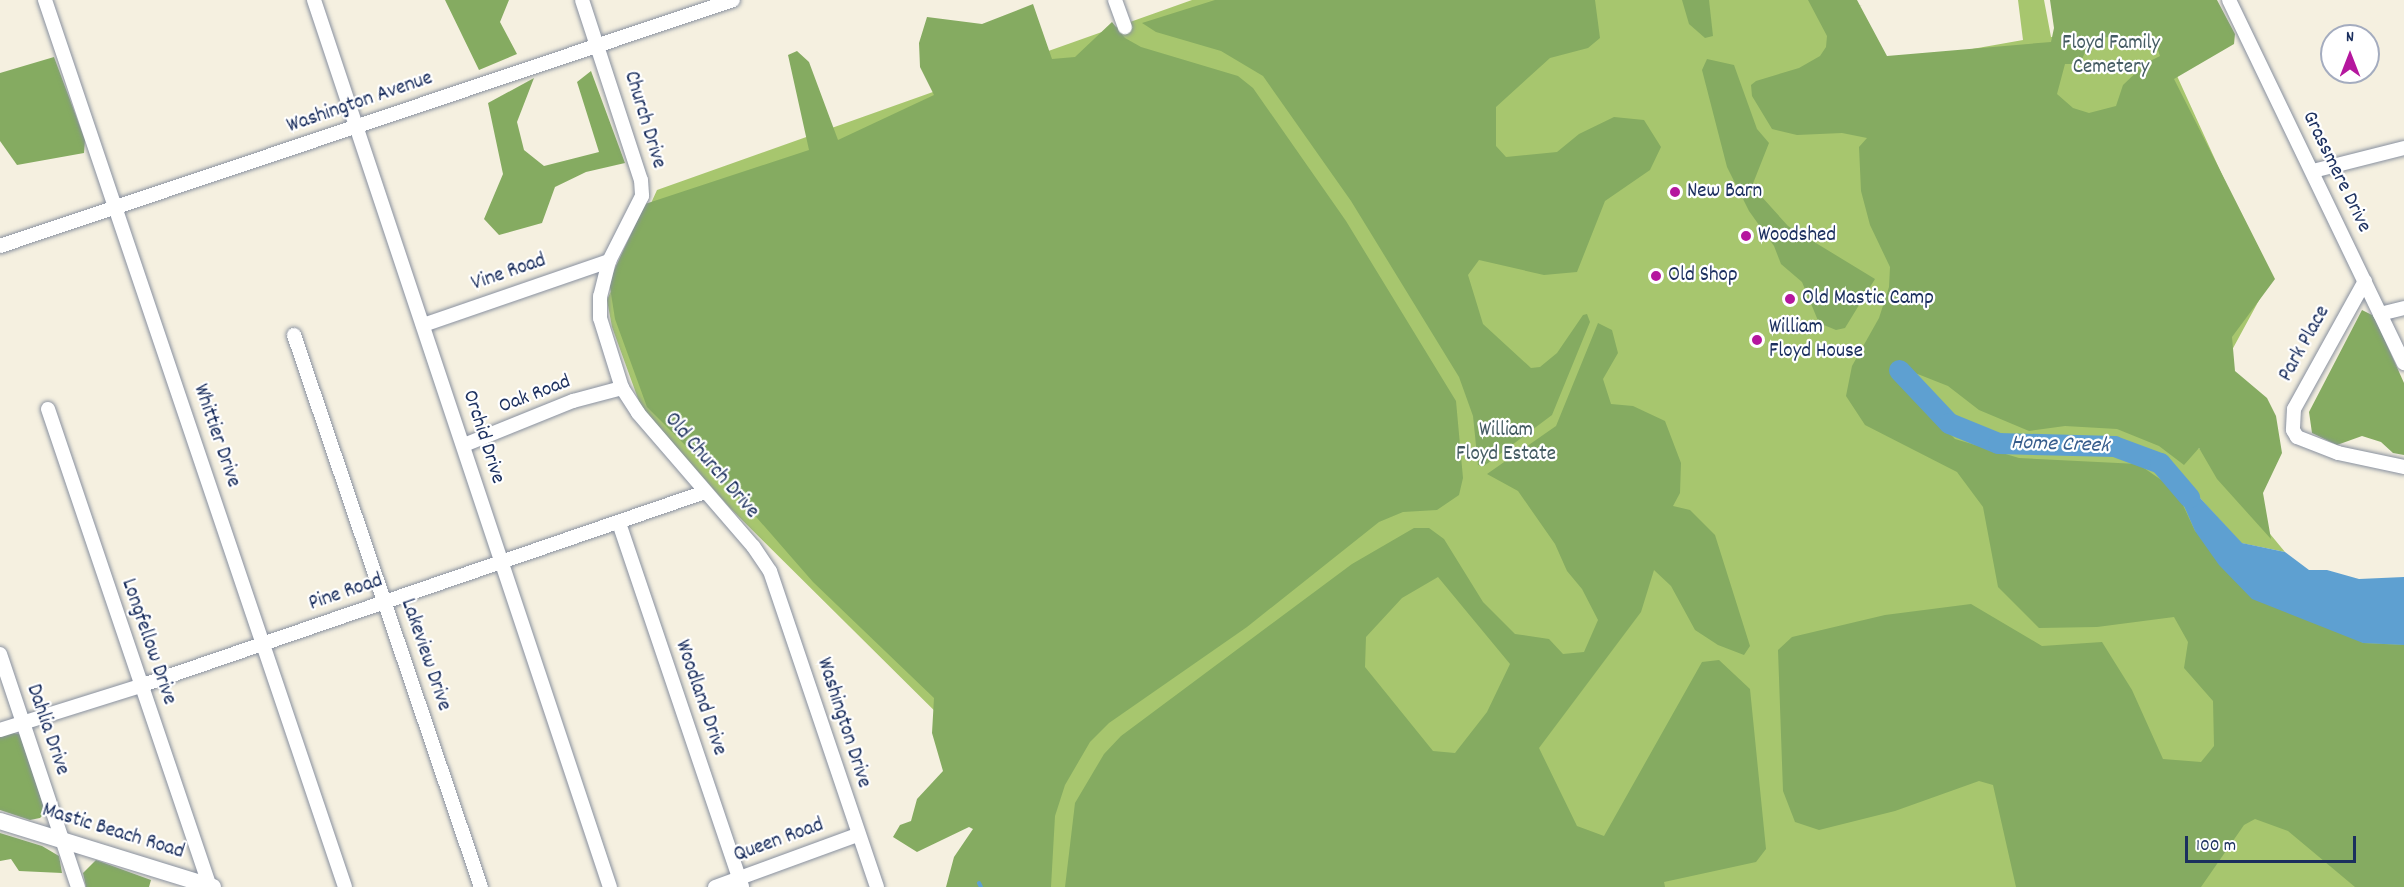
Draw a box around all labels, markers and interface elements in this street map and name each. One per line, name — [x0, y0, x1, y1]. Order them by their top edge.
north arrow — [2320, 24, 2380, 84]
text: N — [2346, 26, 2354, 49]
park label: Floyd Family Cemetery — [2062, 31, 2160, 81]
street label: Washington Avenue — [284, 66, 436, 140]
street label: Church Drive — [617, 68, 671, 172]
street label: Grassmere Drive — [2296, 107, 2376, 237]
place label: New Barn — [1687, 179, 1762, 205]
marker: New Barn — [1668, 185, 1682, 199]
place label: Woodshed — [1758, 223, 1836, 249]
marker: Woodshed — [1739, 229, 1753, 243]
street label: Vine Road — [469, 249, 549, 297]
place label: Old Shop — [1668, 263, 1738, 289]
marker: Old Shop — [1649, 269, 1663, 283]
place label: Old Mastic Camp — [1802, 286, 1934, 312]
marker: Old Mastic Camp — [1783, 292, 1797, 306]
street label: Park Place — [2274, 302, 2336, 386]
place label: William Floyd House — [1769, 315, 1863, 365]
marker: William Floyd House — [1750, 333, 1764, 347]
street label: Oak Road — [496, 370, 574, 420]
street label: Whittier Drive — [187, 381, 245, 491]
street label: Orchid Drive — [456, 387, 510, 487]
street label: Old Church Drive — [658, 408, 764, 524]
park label: William Floyd Estate — [1456, 418, 1556, 468]
water label: Home Creek — [2010, 430, 2110, 460]
street label: Pine Road — [306, 569, 386, 617]
street label: Longfellow Drive — [115, 576, 181, 708]
street label: Lakeview Drive — [394, 596, 456, 714]
street label: Woodland Drive — [669, 637, 731, 759]
street label: Washington Drive — [810, 655, 876, 791]
street label: Dahlia Drive — [20, 681, 74, 779]
street label: Mastic Beach Road — [39, 798, 187, 866]
street label: Queen Road — [731, 813, 827, 869]
scale bar — [2188, 824, 2359, 862]
text: 100 m — [2196, 834, 2236, 859]

